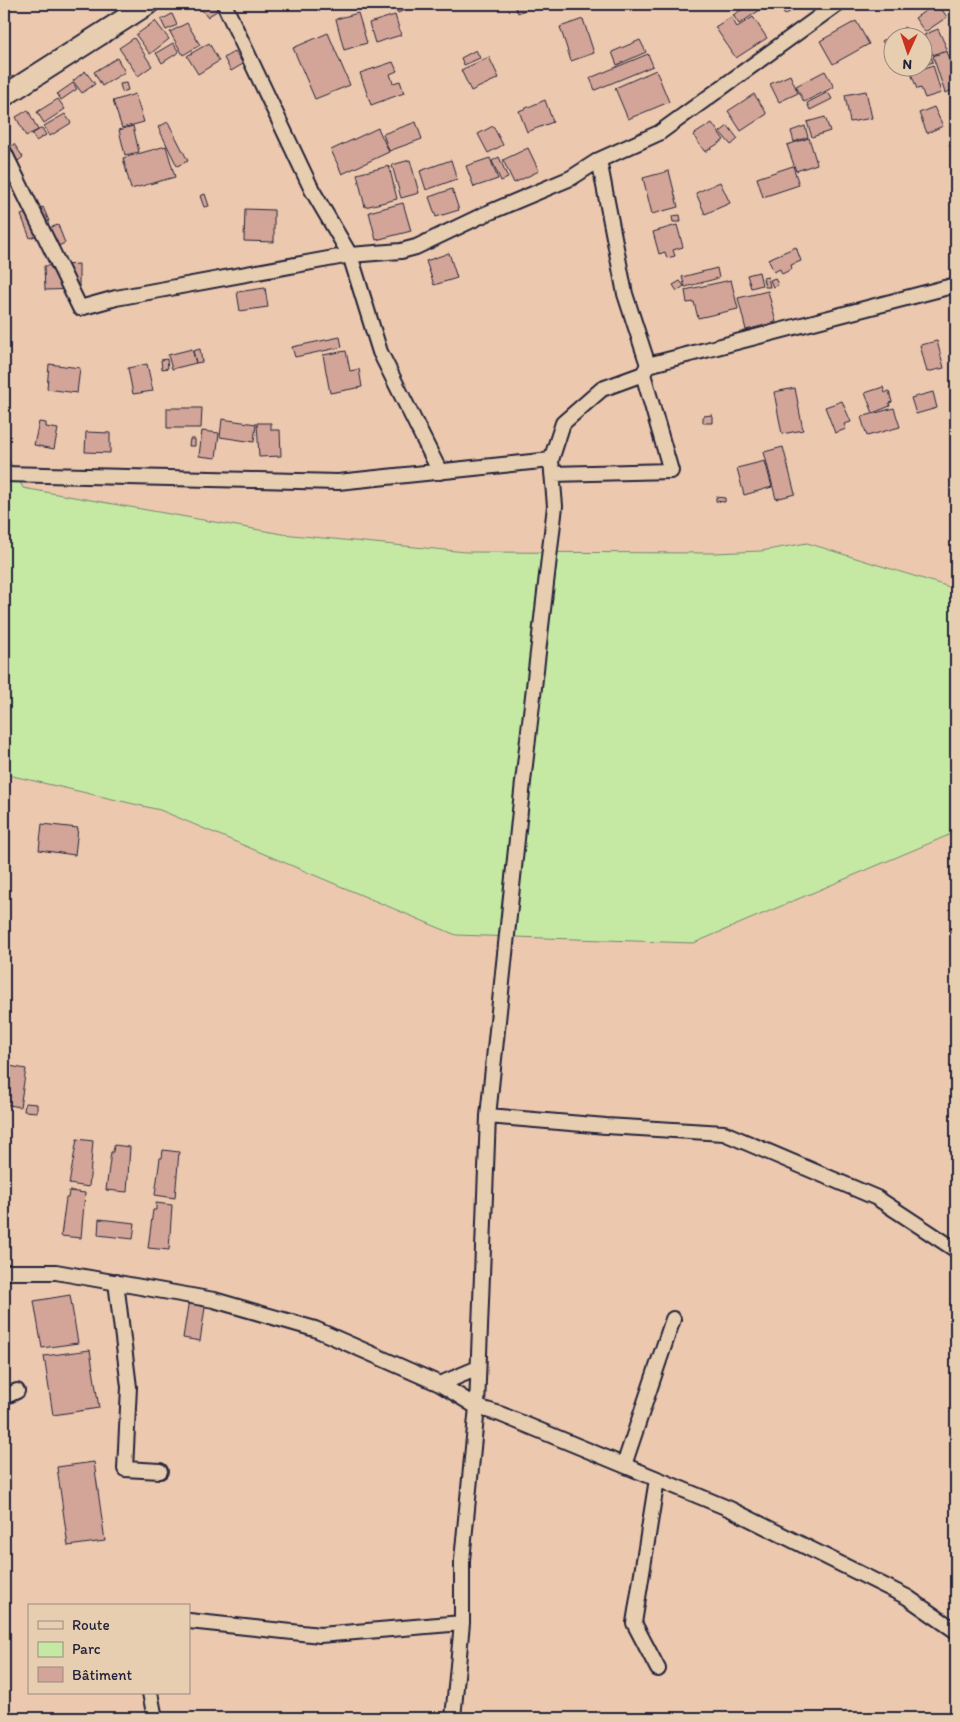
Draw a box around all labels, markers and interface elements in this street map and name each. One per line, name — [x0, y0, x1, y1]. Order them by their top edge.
north arrow — [882, 28, 932, 78]
text: N — [902, 56, 913, 73]
legend — [28, 1604, 190, 1694]
text: Route — [72, 1616, 110, 1634]
text: Parc — [72, 1640, 101, 1658]
text: Bâtiment — [72, 1666, 133, 1684]

